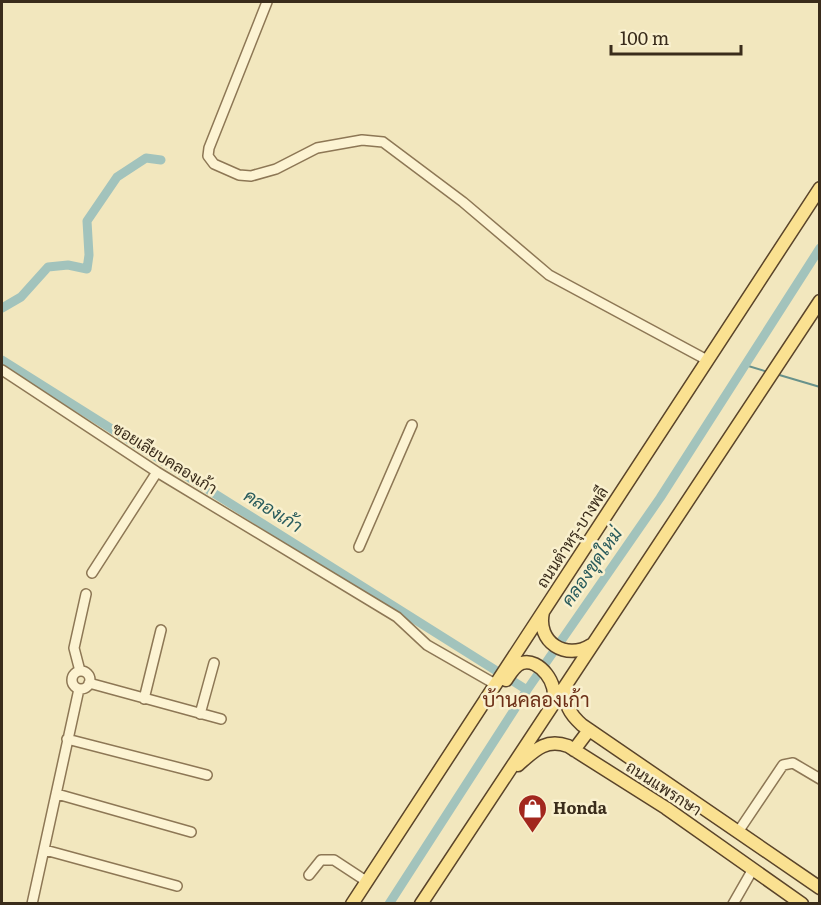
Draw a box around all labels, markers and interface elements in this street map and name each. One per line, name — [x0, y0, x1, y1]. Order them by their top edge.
scale bar — [611, 18, 742, 56]
text: 100 m — [620, 24, 669, 51]
street label: ซอยเลียบคลองเก้า — [108, 415, 223, 499]
water label: คลองเก้า — [239, 481, 309, 538]
street label: ถนนตำหรุ-บางพลี — [529, 481, 614, 593]
water label: คลองขุดใหม่ — [554, 520, 628, 611]
district label: บ้านคลองเก้า — [482, 683, 590, 713]
street label: ถนนแพรกษา — [622, 754, 707, 821]
shop icon: Honda — [516, 792, 548, 834]
place label: Honda — [553, 795, 608, 819]

